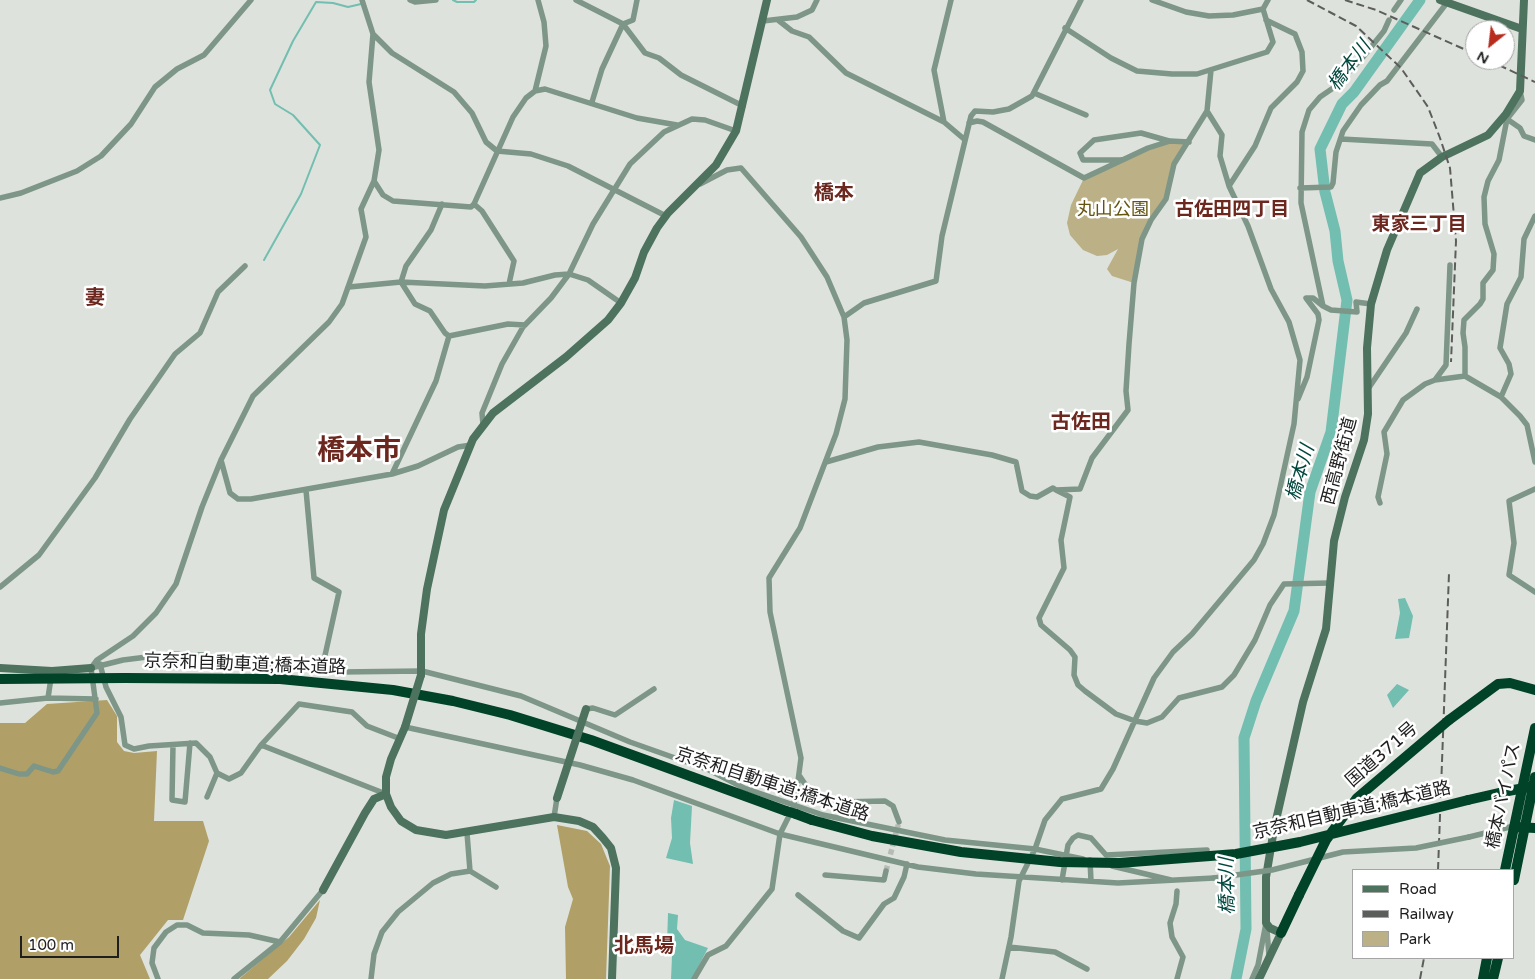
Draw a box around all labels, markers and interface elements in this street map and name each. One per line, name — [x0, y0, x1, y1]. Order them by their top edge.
north arrow — [1465, 20, 1515, 70]
water label: 橋本川 — [1324, 36, 1376, 96]
text: N — [1474, 48, 1492, 68]
district label: 橋本 — [814, 182, 854, 206]
park label: 丸山公園 — [1077, 199, 1149, 221]
district label: 古佐田四丁目 — [1175, 199, 1289, 221]
district label: 東家三丁目 — [1372, 214, 1466, 236]
district label: 妻 — [85, 287, 105, 311]
district label: 古佐田 — [1051, 411, 1111, 435]
street label: 西高野街道 — [1318, 415, 1362, 507]
district label: 橋本市 — [317, 435, 401, 469]
water label: 橋本川 — [1282, 442, 1320, 504]
street label: 京奈和自動車道;橋本道路 — [143, 651, 347, 679]
street label: 国道371号 — [1342, 718, 1422, 792]
street label: 橋本バイパス — [1482, 741, 1526, 851]
street label: 京奈和自動車道;橋本道路 — [672, 743, 872, 827]
street label: 京奈和自動車道;橋本道路 — [1251, 778, 1453, 844]
water label: 橋本川 — [1216, 857, 1240, 915]
legend — [1352, 869, 1515, 959]
text: Road — [1399, 880, 1437, 898]
text: Railway — [1399, 905, 1454, 923]
scale bar — [22, 926, 121, 958]
text: Park — [1399, 930, 1431, 948]
district label: 北馬場 — [614, 935, 674, 959]
text: 100 m — [28, 936, 74, 954]

